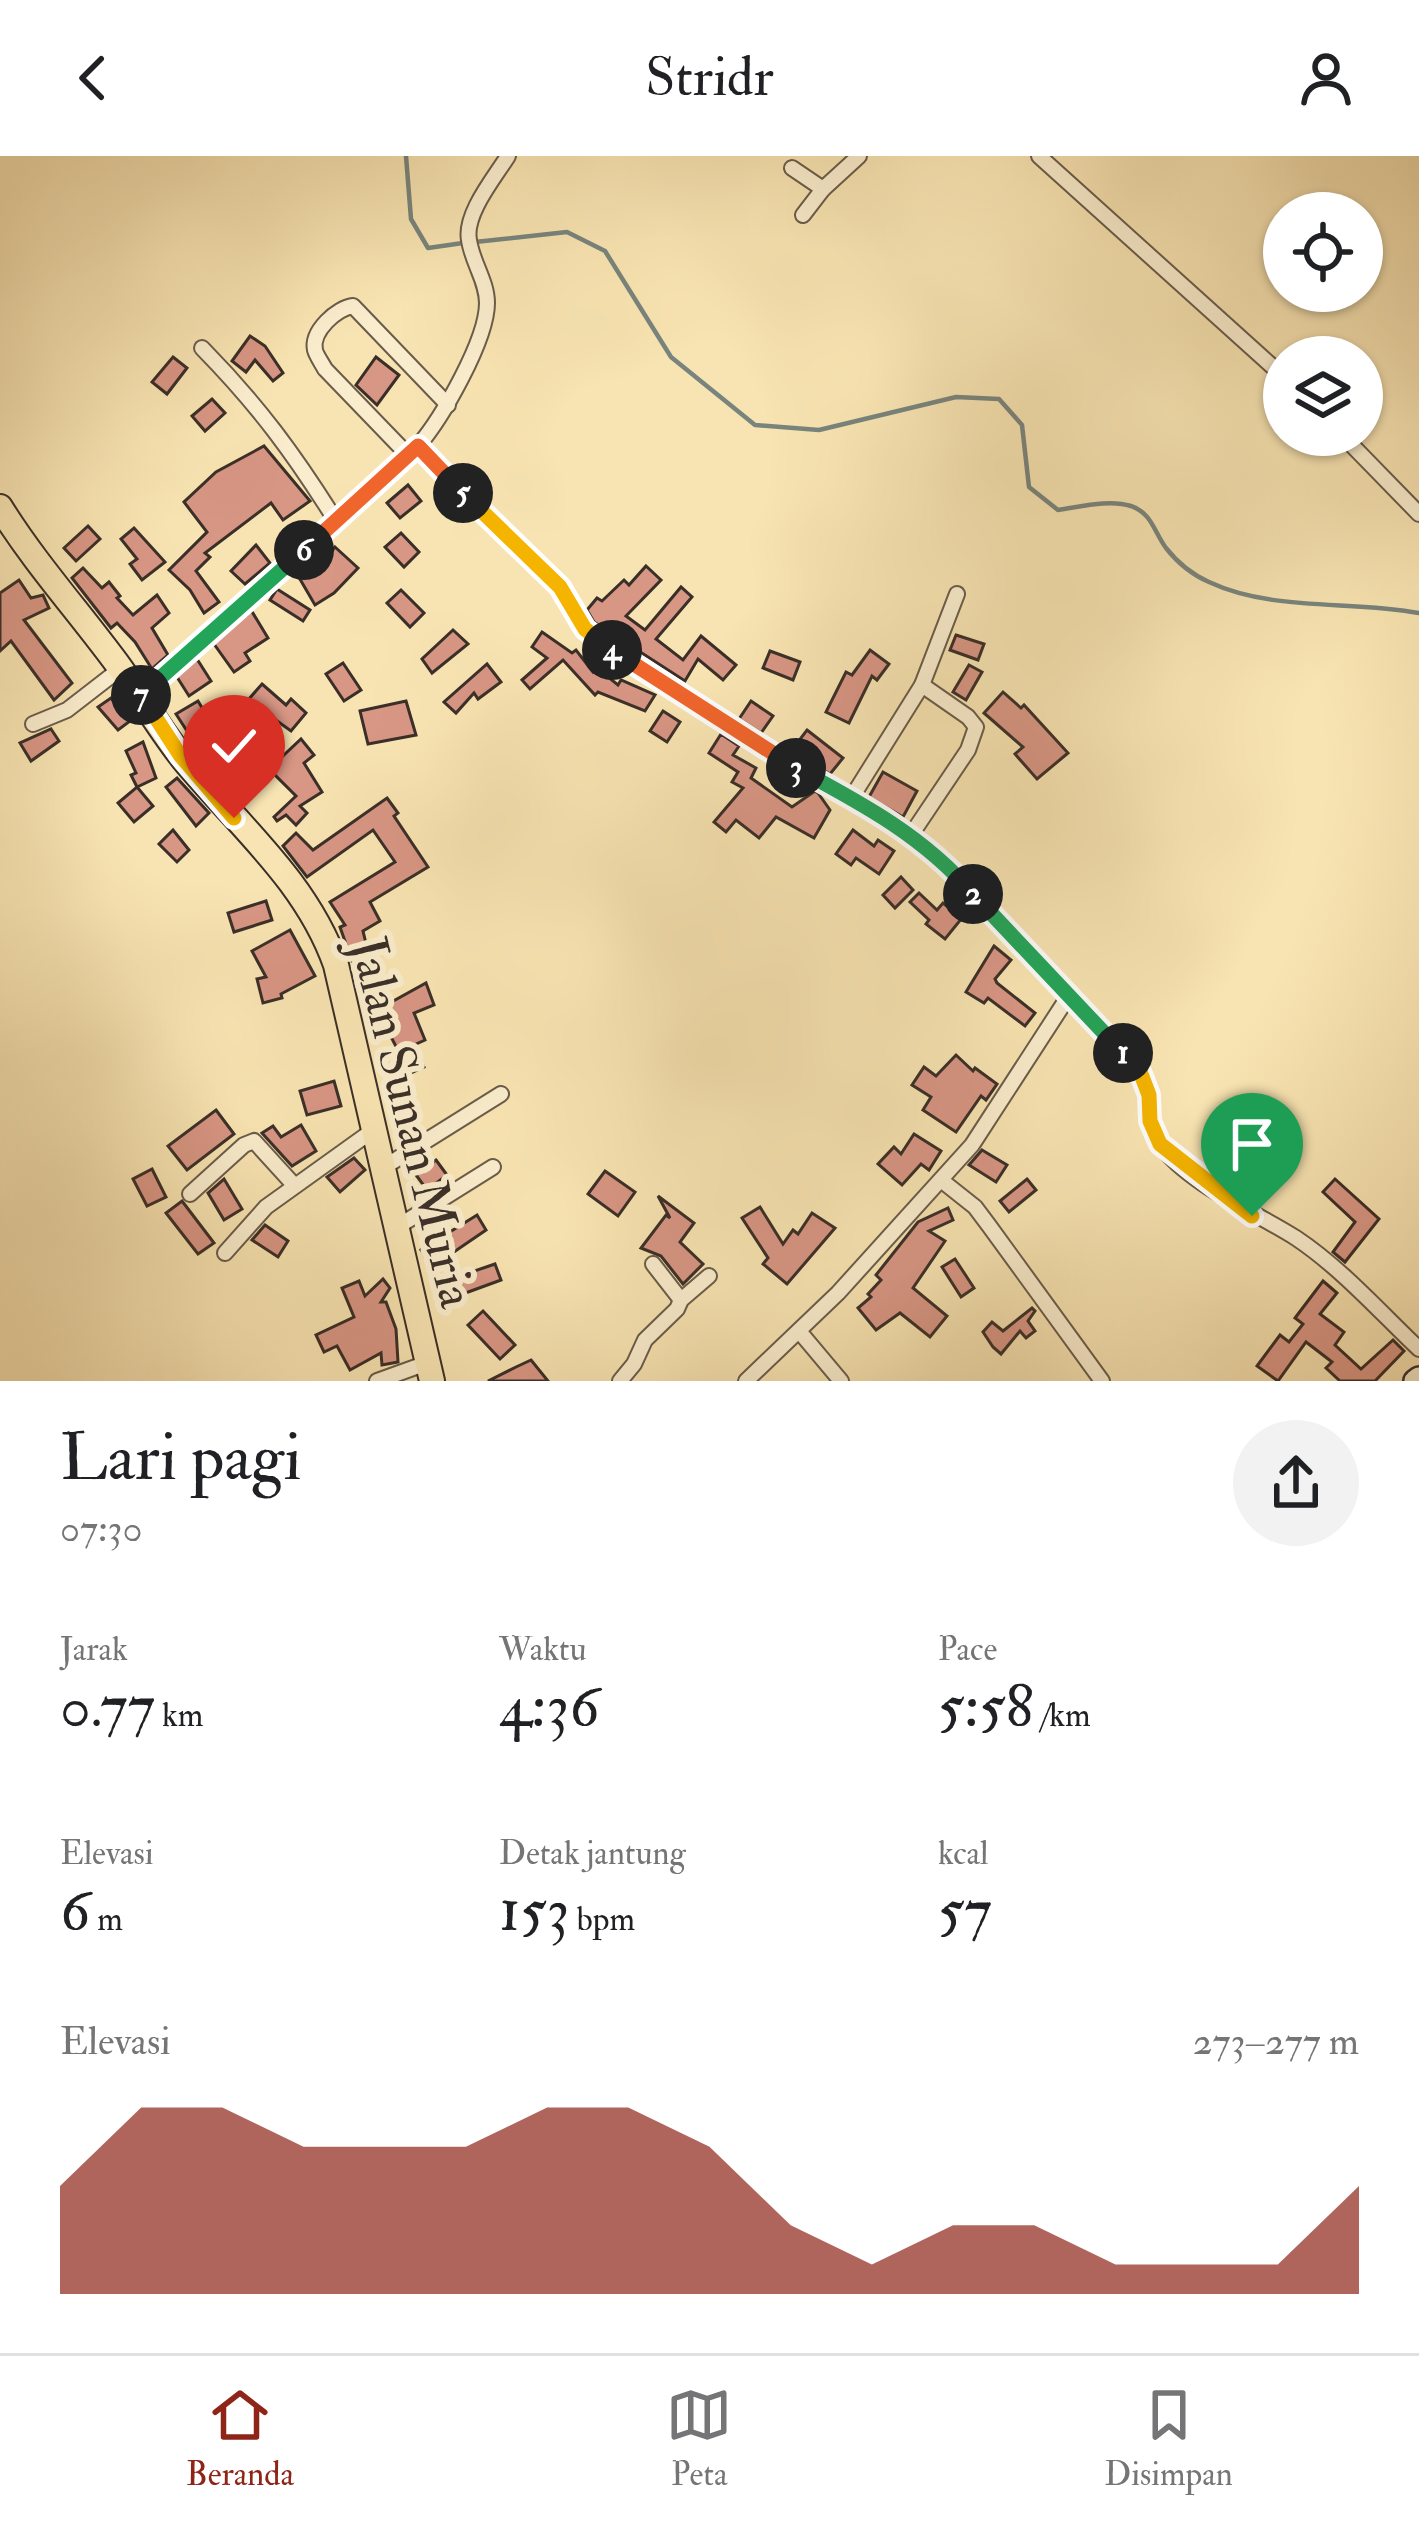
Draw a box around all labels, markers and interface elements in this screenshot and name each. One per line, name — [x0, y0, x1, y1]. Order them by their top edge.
text: Stridr — [645, 44, 774, 112]
icon: back — [60, 45, 126, 111]
icon: person — [1293, 45, 1359, 111]
map controls — [1263, 192, 1383, 456]
button: locate — [1263, 192, 1383, 312]
button: layers — [1263, 336, 1383, 456]
pin: 5 — [433, 463, 493, 523]
text: 5 — [456, 472, 470, 513]
pin: 6 — [274, 520, 334, 580]
text: 6 — [296, 529, 312, 570]
pin: 4 — [582, 620, 642, 680]
text: 4 — [603, 629, 621, 670]
pin: 7 — [111, 665, 171, 725]
text: 7 — [133, 674, 149, 715]
pin — [183, 695, 285, 818]
icon: check — [201, 713, 267, 779]
pin: 3 — [766, 738, 826, 798]
text: 3 — [790, 747, 802, 788]
pin: 2 — [943, 864, 1003, 924]
text: 2 — [965, 873, 981, 914]
street label: Jalan Sunan Muria — [335, 929, 489, 1315]
pin: 1 — [1093, 1023, 1153, 1083]
text: 1 — [1117, 1032, 1129, 1073]
pin — [1201, 1093, 1303, 1216]
icon: arrive — [1219, 1111, 1285, 1177]
text: Lari pagi — [60, 1417, 302, 1500]
button: share — [1233, 1420, 1359, 1546]
text: 07:30 — [60, 1504, 143, 1553]
text: Jarak — [60, 1629, 128, 1670]
text: Waktu — [499, 1629, 586, 1670]
text: Pace — [938, 1629, 997, 1670]
text: 0.77 — [60, 1670, 155, 1745]
text: 4:36 — [499, 1670, 599, 1745]
text: 5:58 — [938, 1670, 1034, 1745]
text: km — [155, 1695, 203, 1736]
text: /km — [1034, 1695, 1091, 1736]
text: Elevasi — [60, 1833, 154, 1874]
text: Detak jantung — [499, 1833, 686, 1874]
text: kcal — [938, 1833, 989, 1874]
text: 6 — [60, 1874, 90, 1949]
text: 153 — [499, 1874, 570, 1949]
text: 57 — [938, 1874, 992, 1949]
text: m — [90, 1899, 123, 1940]
text: bpm — [570, 1899, 635, 1940]
text: Elevasi — [60, 2017, 171, 2066]
text: 273–277 m — [1193, 2017, 1359, 2066]
tab: Beranda — [186, 2382, 294, 2495]
tab: Peta — [666, 2382, 732, 2495]
tab: Disimpan — [1104, 2382, 1233, 2495]

